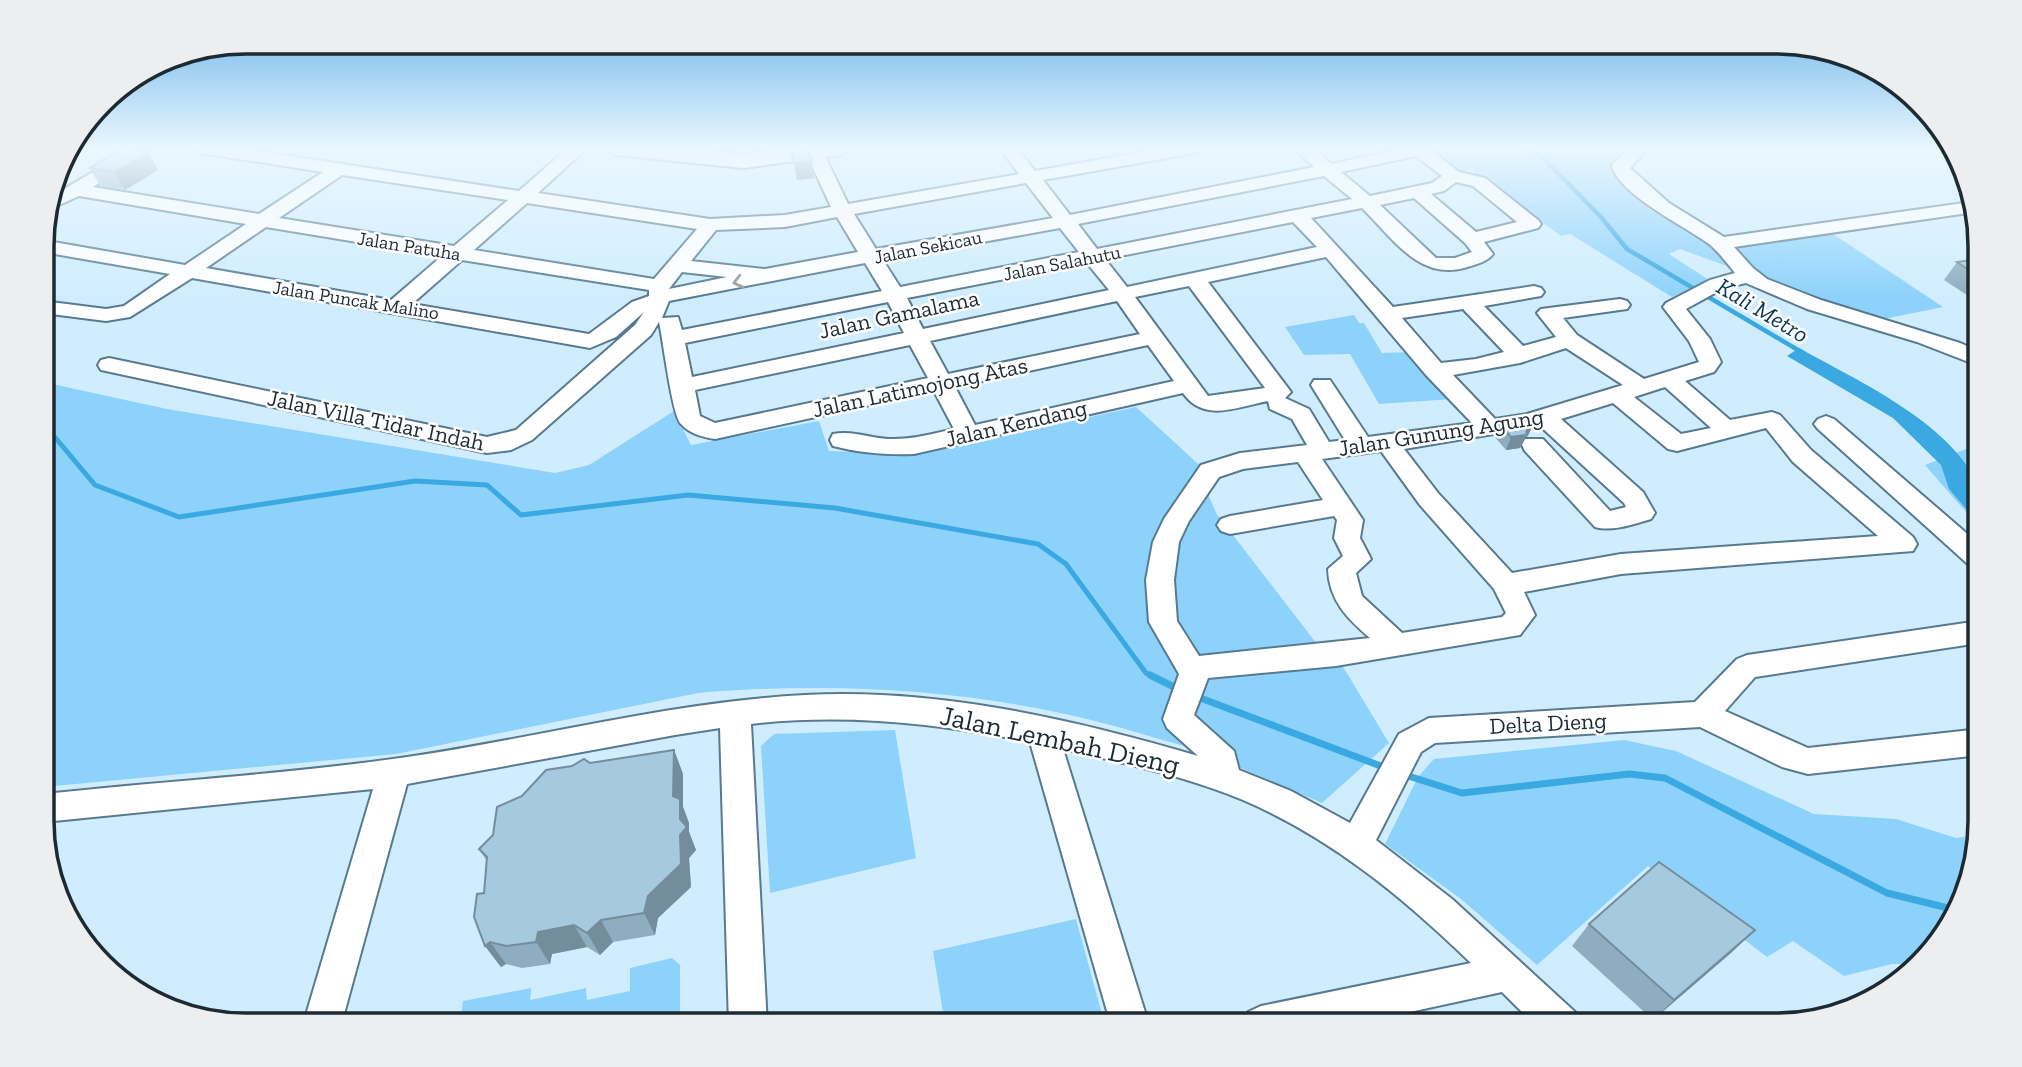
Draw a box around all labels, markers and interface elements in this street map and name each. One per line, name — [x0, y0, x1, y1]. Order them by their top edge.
street label: Jalan Sekicau — [872, 225, 984, 269]
street label: Jalan Patuha — [356, 226, 462, 266]
street label: Jalan Salahutu — [1001, 240, 1123, 286]
water label: Kali Metro — [1712, 271, 1814, 349]
one-way arrow — [732, 274, 744, 288]
street label: Jalan Puncak Malino — [271, 275, 441, 325]
street label: Jalan Gamalama — [816, 283, 982, 345]
street label: Jalan Latimojong Atas — [810, 351, 1030, 423]
street label: Jalan Villa Tidar Indah — [265, 383, 487, 457]
street label: Jalan Kendang — [942, 393, 1090, 453]
street label: Jalan Gunung Agung — [1336, 402, 1546, 462]
street label: Jalan Lembah Dieng — [937, 699, 1183, 781]
street label: Delta Dieng — [1489, 706, 1608, 740]

